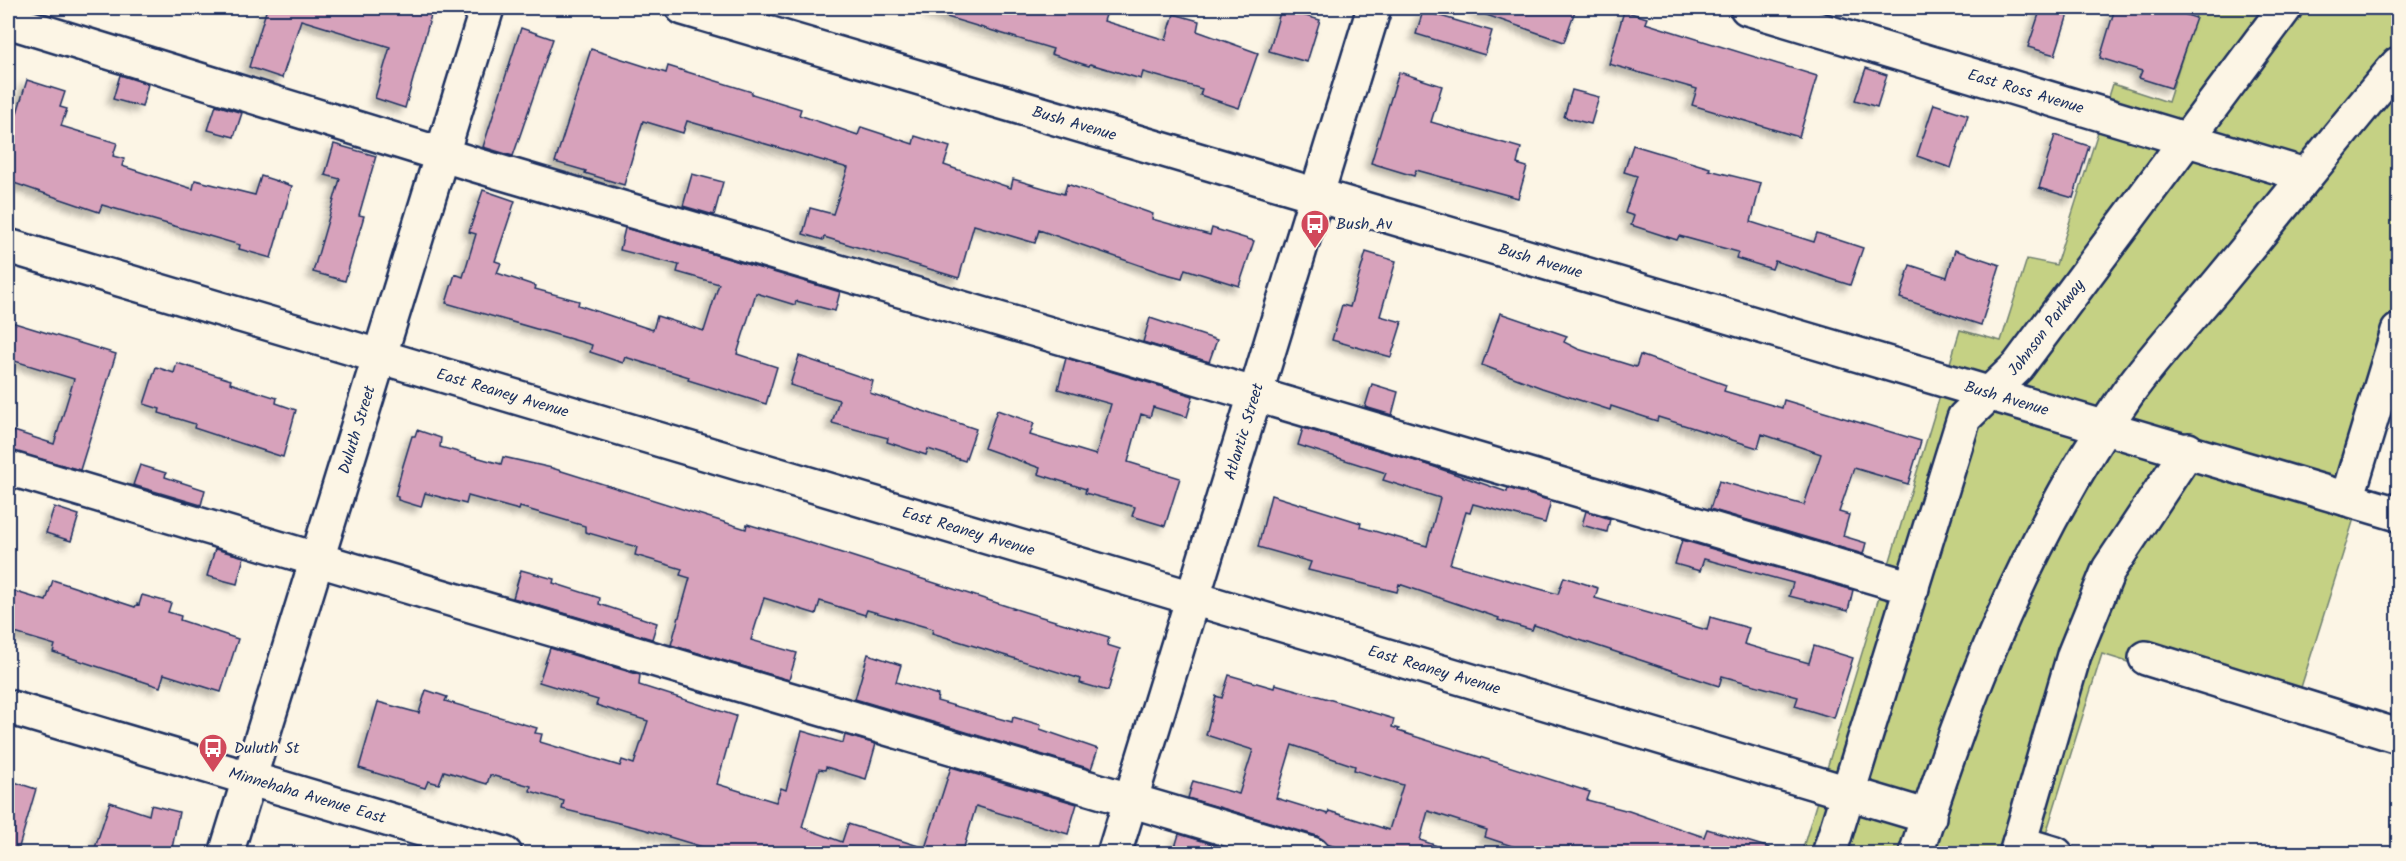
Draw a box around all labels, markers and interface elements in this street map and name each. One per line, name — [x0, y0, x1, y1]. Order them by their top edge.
street label: East Ross Avenue — [1965, 62, 2087, 121]
street label: Bush Avenue — [1029, 99, 1120, 148]
bus stop icon: Bush Av — [1299, 208, 1331, 250]
place label: Bush Av — [1336, 212, 1392, 237]
street label: Bush Avenue — [1495, 237, 1586, 285]
street label: Johnson Parkway — [2002, 274, 2091, 382]
street label: East Reaney Avenue — [433, 361, 572, 425]
street label: Bush Avenue — [1961, 374, 2052, 423]
street label: Atlantic Street — [1217, 379, 1271, 483]
street label: Duluth Street — [331, 382, 383, 477]
street label: East Reaney Avenue — [899, 500, 1038, 563]
street label: East Reaney Avenue — [1365, 638, 1504, 701]
bus stop icon: Duluth St — [197, 732, 229, 774]
place label: Duluth St — [234, 736, 300, 761]
street label: Minnehaha Avenue East — [226, 760, 390, 831]

